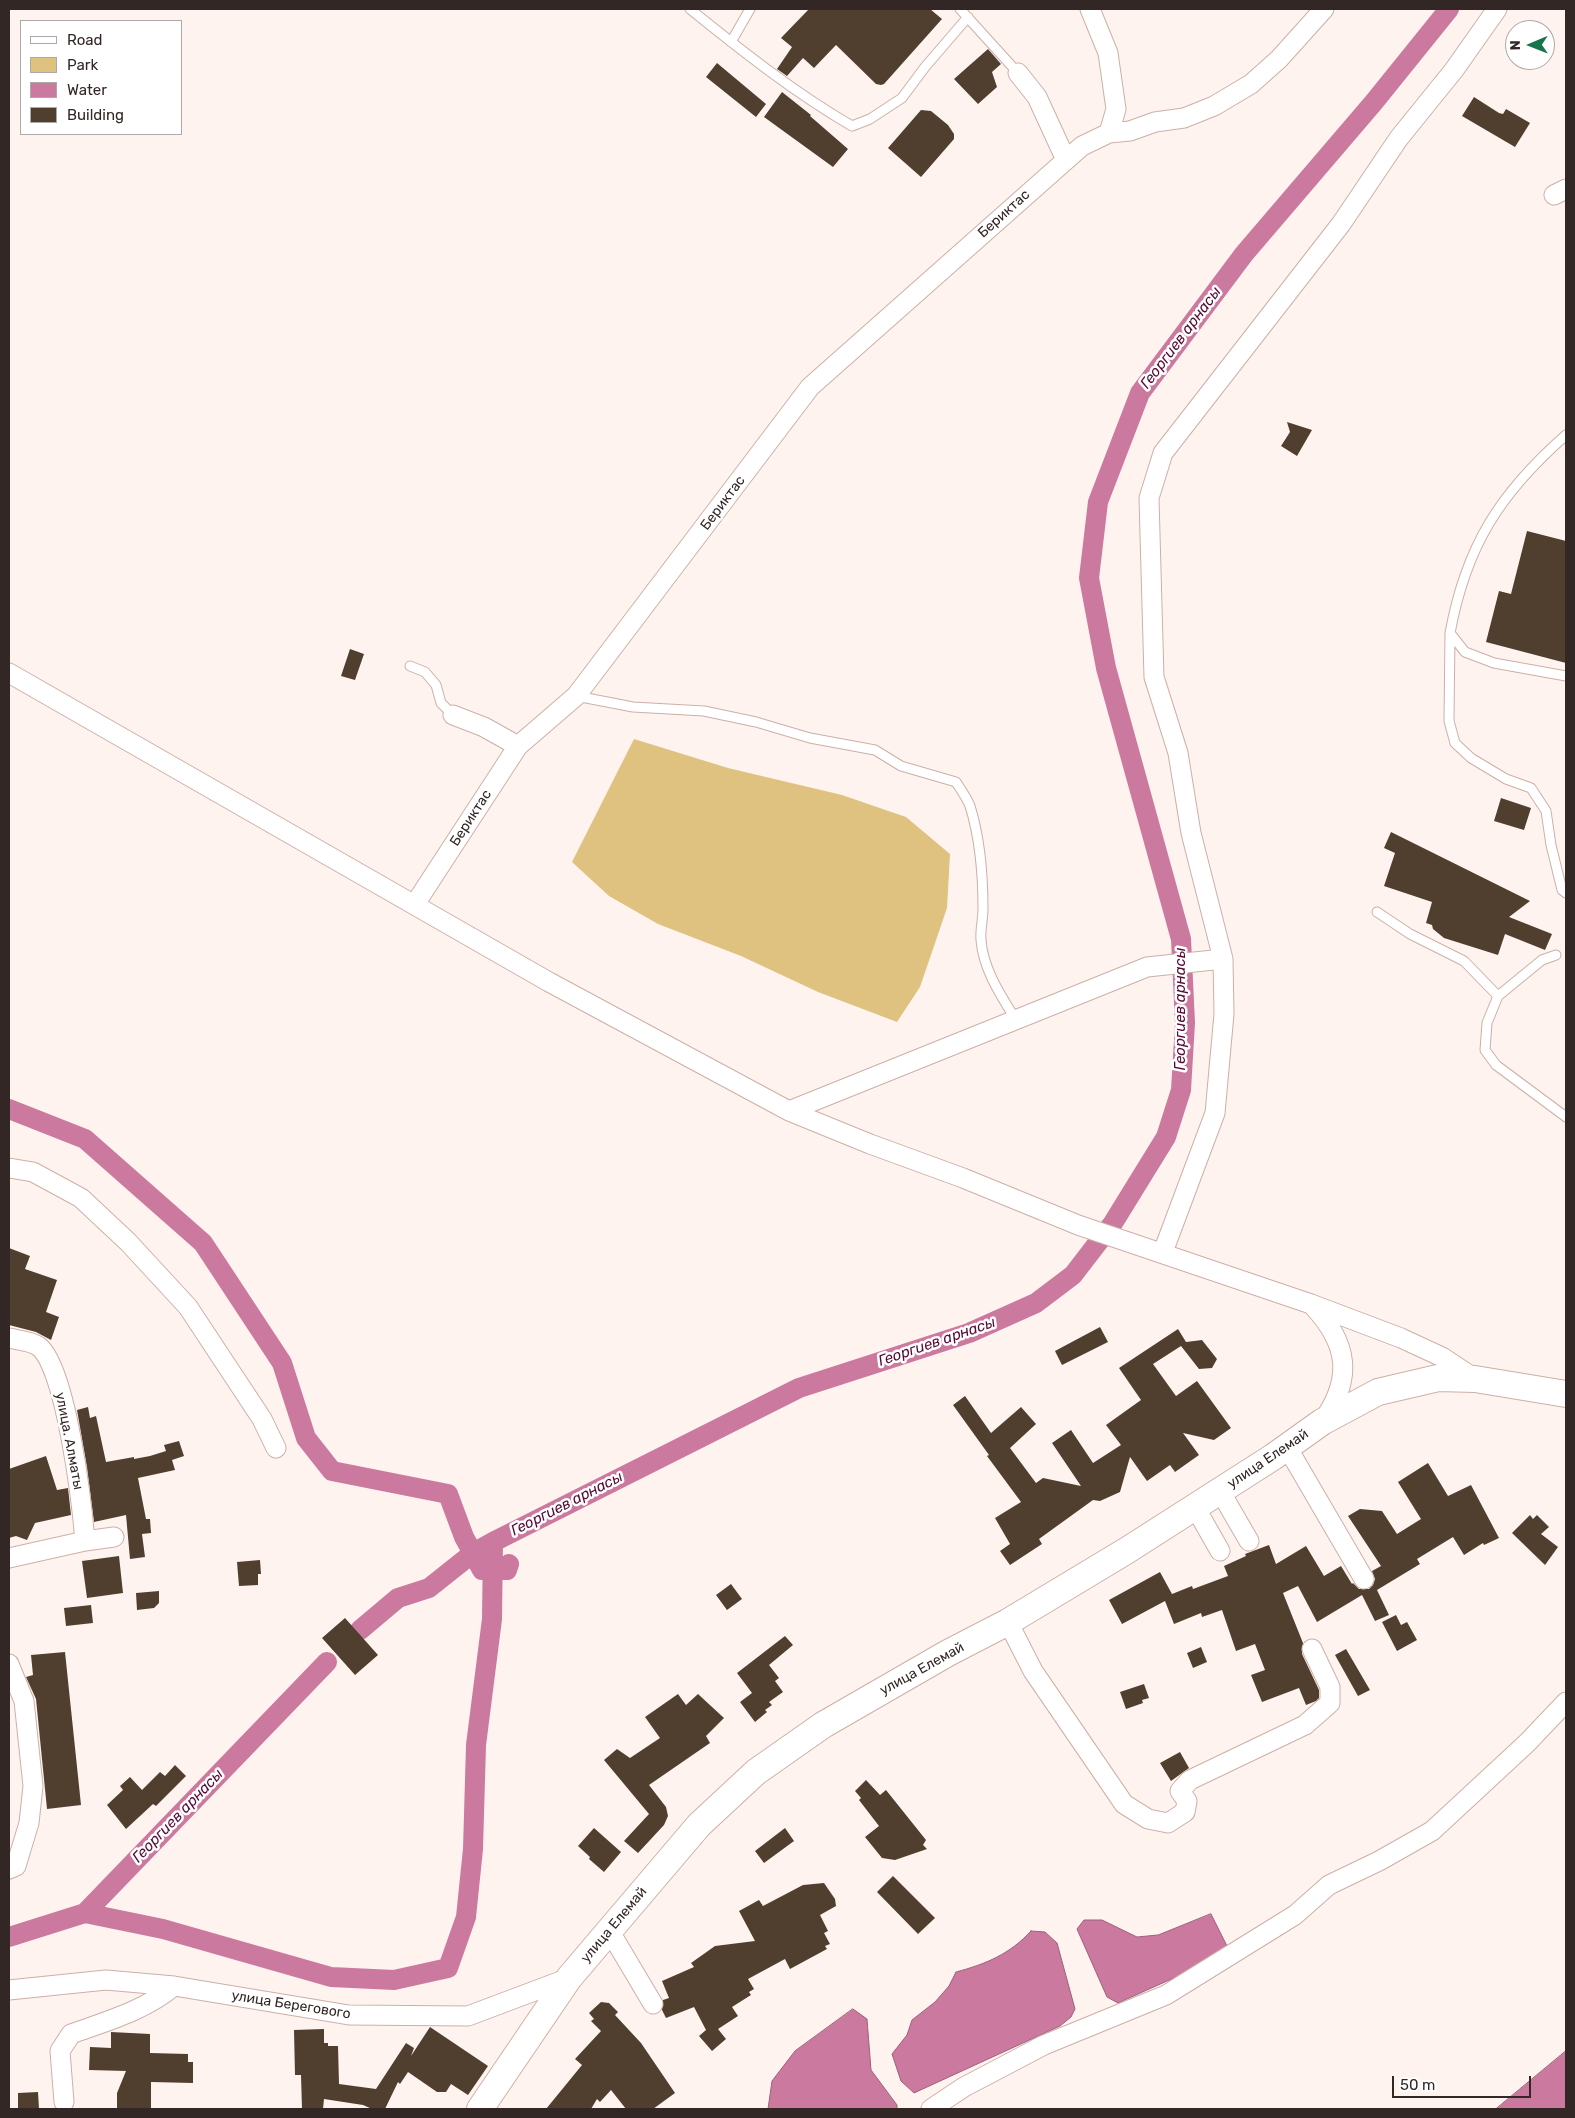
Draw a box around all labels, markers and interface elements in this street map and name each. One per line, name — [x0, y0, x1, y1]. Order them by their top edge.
legend — [20, 20, 182, 135]
north arrow — [1505, 20, 1555, 70]
text: Road — [67, 31, 103, 49]
text: N — [1507, 40, 1524, 50]
text: Park — [67, 56, 98, 74]
text: Water — [67, 81, 107, 99]
text: Building — [67, 106, 124, 124]
street label: Бериктас — [975, 186, 1033, 242]
water label: Георгиев арнасы — [1137, 284, 1225, 392]
street label: Бериктас — [697, 472, 749, 534]
street label: Бериктас — [447, 787, 495, 849]
water label: Георгиев арнасы — [1172, 948, 1190, 1070]
water label: Георгиев арнасы — [876, 1314, 998, 1370]
street label: улица. Алматы — [51, 1391, 87, 1491]
street label: улица Елемай — [1224, 1426, 1312, 1492]
water label: Георгиев арнасы — [508, 1468, 626, 1540]
street label: улица Елемай — [877, 1639, 967, 1699]
water label: Георгиев арнасы — [129, 1766, 227, 1866]
street label: улица Елемай — [577, 1884, 651, 1966]
street label: улица Берегового — [230, 1987, 352, 2023]
scale bar — [1395, 2066, 1534, 2098]
text: 50 m — [1400, 2076, 1435, 2094]

